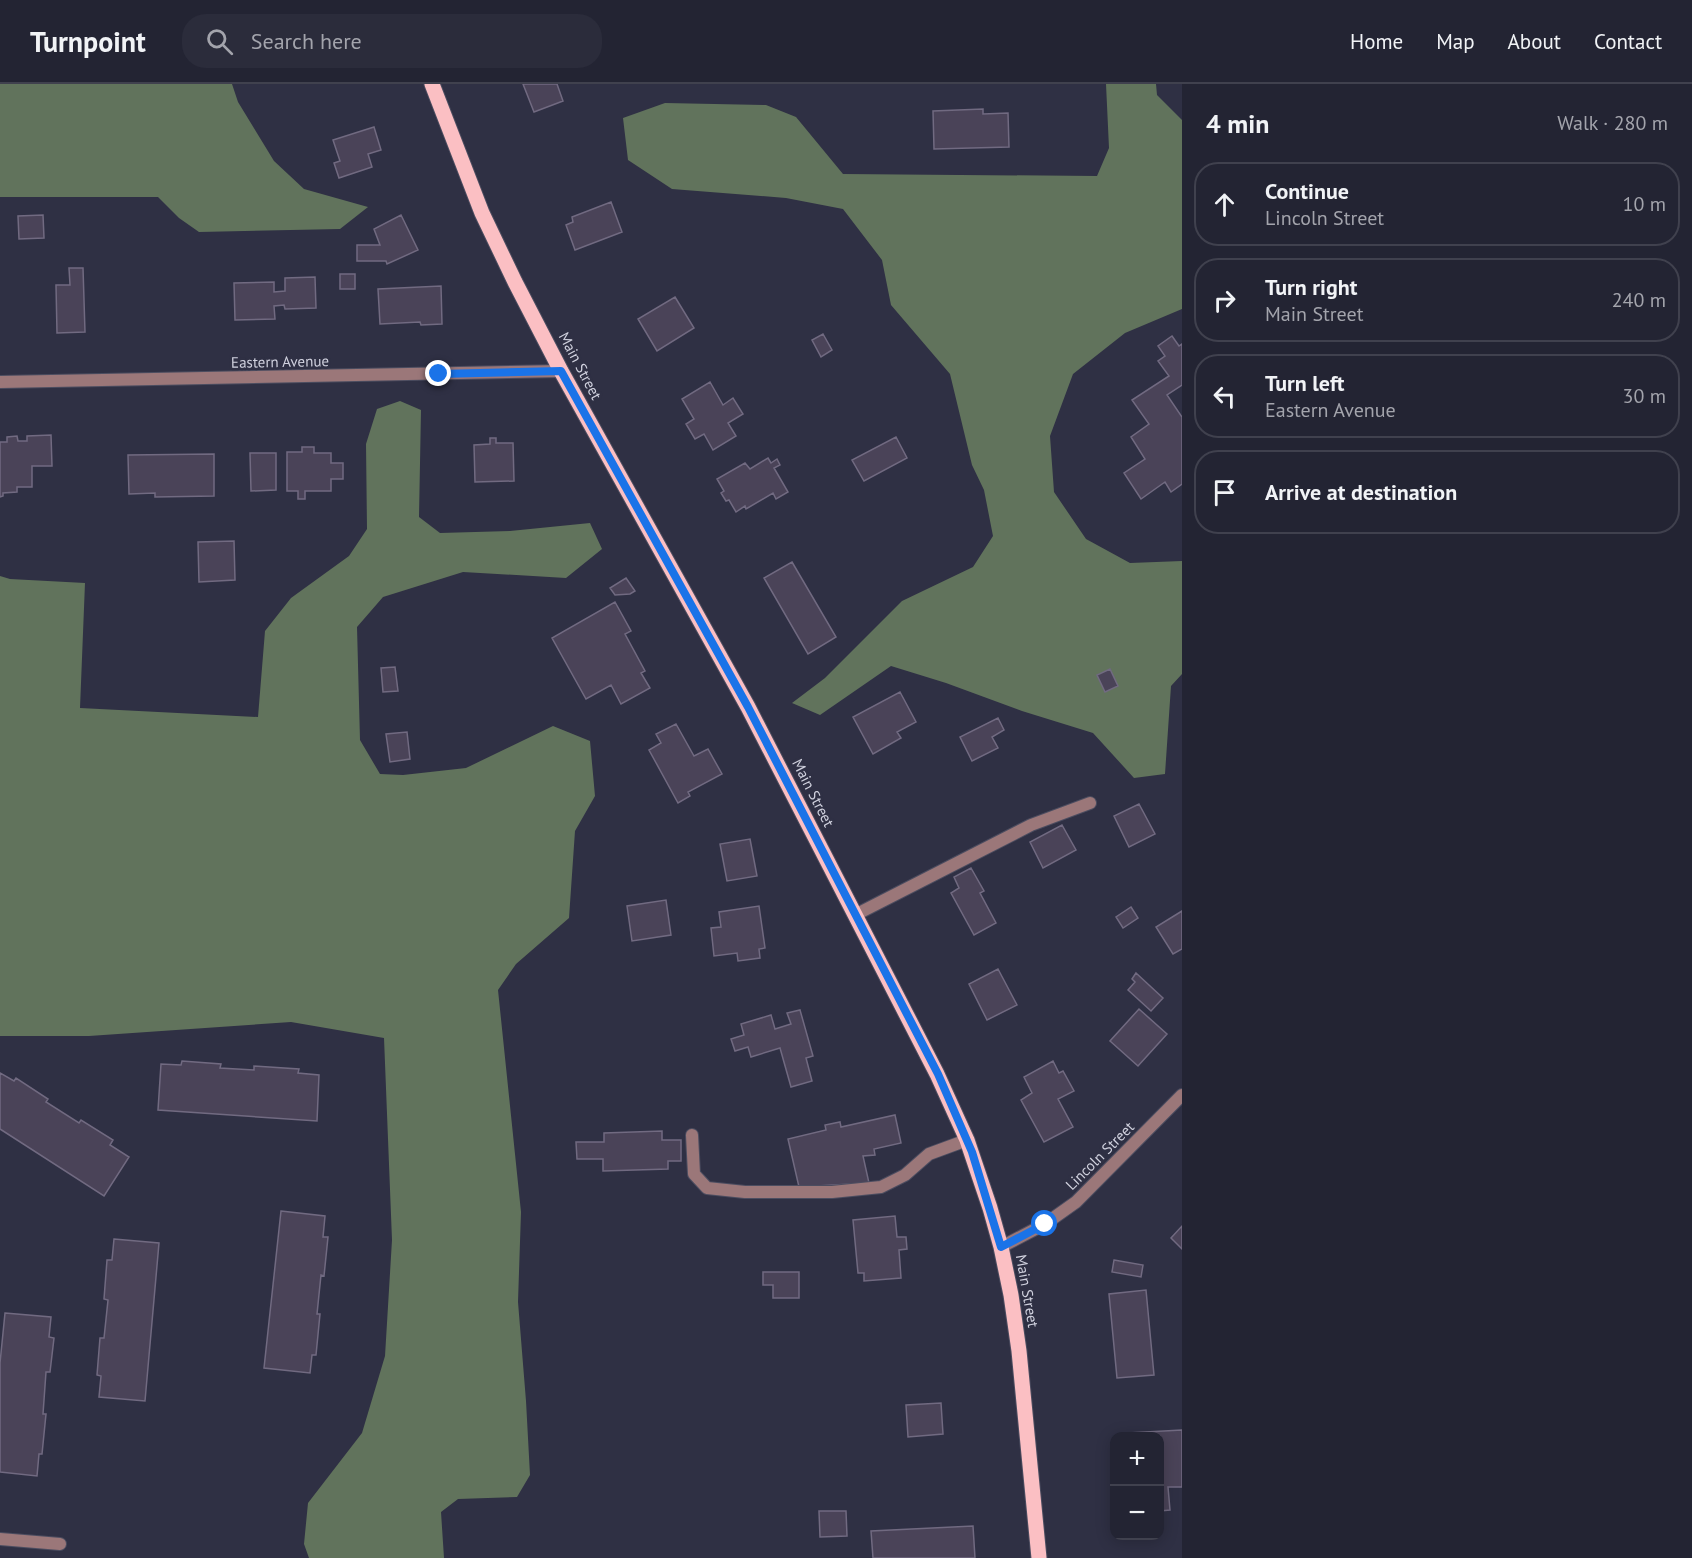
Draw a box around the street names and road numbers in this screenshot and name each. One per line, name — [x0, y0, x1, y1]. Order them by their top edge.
street label: Main Street — [555, 329, 606, 403]
street label: Eastern Avenue — [231, 351, 329, 372]
street label: Main Street — [788, 756, 839, 830]
street label: Lincoln Street — [1061, 1117, 1138, 1194]
street label: Main Street — [1012, 1253, 1043, 1329]

